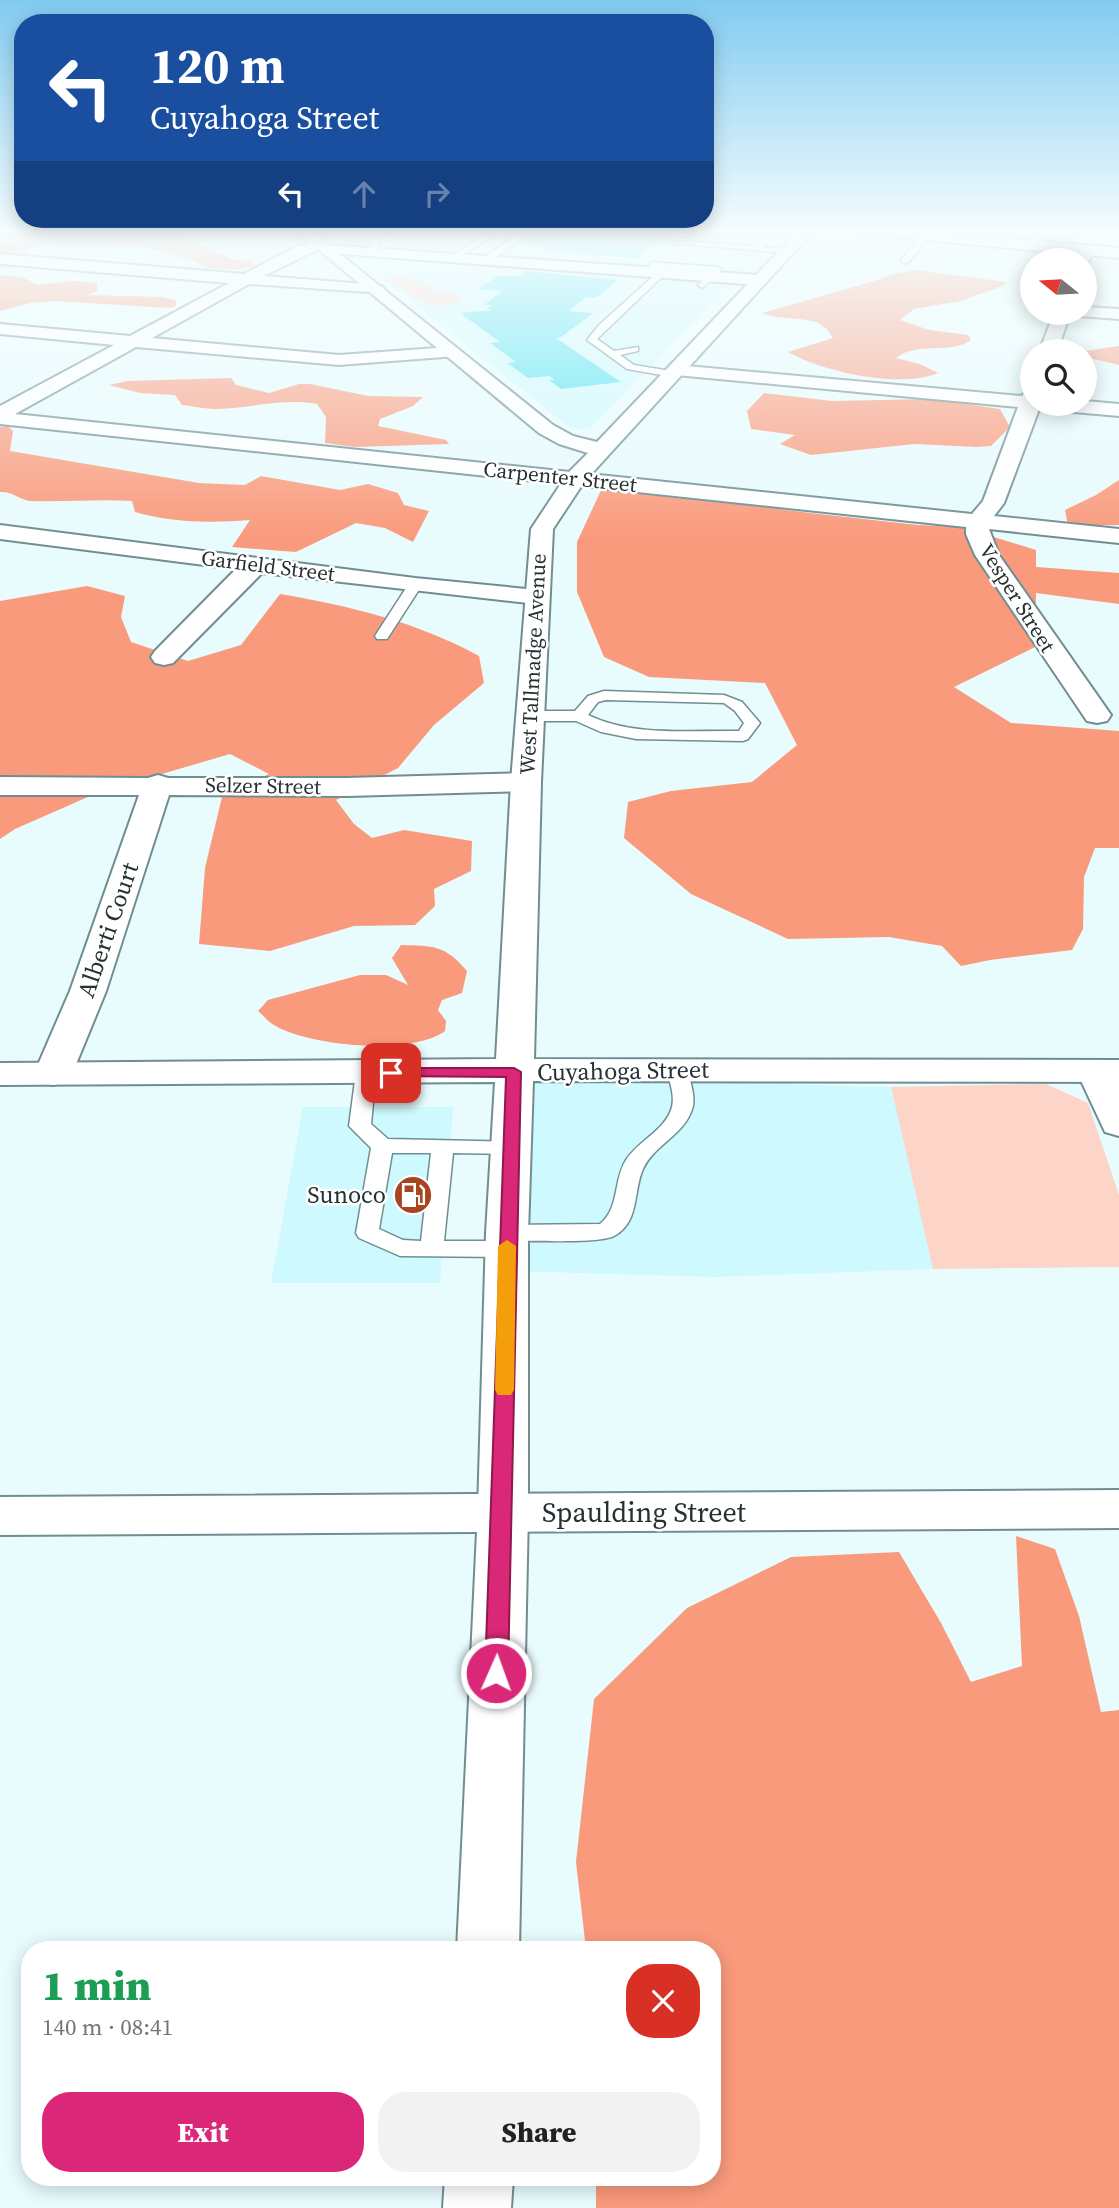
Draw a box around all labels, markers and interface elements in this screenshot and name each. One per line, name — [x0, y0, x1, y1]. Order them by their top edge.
text: 120 m — [150, 32, 285, 99]
icon: left — [35, 42, 126, 133]
text: Cuyahoga Street — [150, 96, 379, 140]
icon: left — [272, 175, 310, 213]
icon: ahead — [345, 175, 383, 213]
icon: right — [418, 175, 456, 213]
north arrow — [1020, 248, 1097, 326]
map controls — [1020, 248, 1097, 416]
button: search — [1020, 339, 1097, 416]
street label: Carpenter Street — [482, 454, 638, 499]
street label: Vesper Street — [972, 538, 1062, 658]
street label: Garfield Street — [200, 543, 337, 588]
street label: West Tallmadge Avenue — [512, 553, 553, 775]
street label: Selzer Street — [205, 770, 321, 801]
street label: Alberti Court — [69, 858, 146, 1002]
pin — [361, 1043, 421, 1103]
street label: Cuyahoga Street — [537, 1052, 709, 1088]
icon: arrive — [372, 1054, 410, 1092]
fuel station icon: Sunoco — [392, 1174, 434, 1216]
place label: Sunoco — [307, 1178, 386, 1211]
street label: Spaulding Street — [542, 1493, 747, 1531]
position arrow — [459, 1636, 533, 1710]
text: 1 min — [42, 1956, 152, 2014]
button: close — [626, 1964, 700, 2038]
text: 140 m · 08:41 — [42, 2011, 173, 2043]
button: Exit — [42, 2092, 364, 2172]
button: Share — [378, 2092, 700, 2172]

